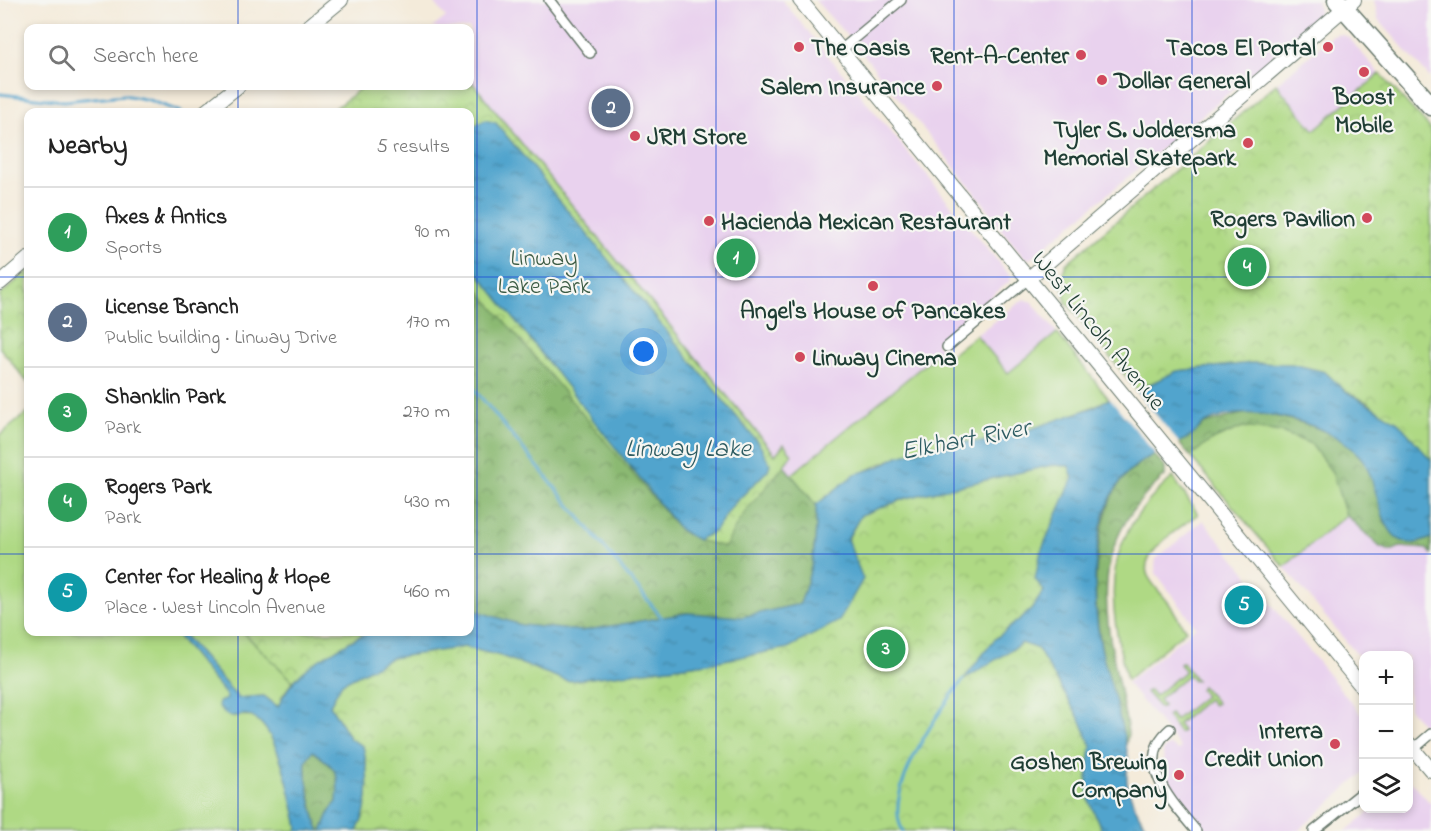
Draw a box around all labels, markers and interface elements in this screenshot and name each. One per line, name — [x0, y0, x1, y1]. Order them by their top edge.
search box — [24, 24, 474, 90]
place label: The Oasis — [811, 32, 910, 67]
place label: Tacos El Portal — [1166, 32, 1316, 67]
marker: The Oasis — [792, 40, 806, 54]
place label: Rent-A-Center — [930, 40, 1070, 75]
marker: Tacos El Portal — [1321, 40, 1335, 54]
icon: search — [45, 41, 78, 74]
text: Search here — [93, 41, 198, 73]
marker: Rent-A-Center — [1074, 48, 1088, 62]
place label: Dollar General — [1113, 65, 1251, 100]
marker: Boost Mobile — [1357, 65, 1371, 79]
place label: Salem Insurance — [760, 71, 926, 106]
marker: Dollar General — [1095, 73, 1109, 87]
marker: Salem Insurance — [930, 79, 944, 93]
place label: Boost Mobile — [1332, 81, 1396, 144]
pin: 2 — [592, 86, 630, 130]
place label: Tyler S. Joldersma Memorial Skatepark — [1043, 114, 1236, 177]
place label: JRM Store — [647, 121, 748, 156]
text: Nearby — [48, 128, 127, 166]
marker: JRM Store — [628, 129, 642, 143]
text: 5 results — [377, 133, 450, 162]
marker: Tyler S. Joldersma Memorial Skatepark — [1241, 136, 1255, 150]
text: Axes & Antics — [105, 202, 227, 234]
place label: Rogers Pavilion — [1210, 203, 1355, 239]
place label: Hacienda Mexican Restaurant — [721, 206, 1012, 241]
marker: Rogers Pavilion — [1360, 211, 1374, 225]
marker: Hacienda Mexican Restaurant — [702, 214, 716, 228]
text: 1 — [64, 218, 71, 247]
text: 90 m — [415, 218, 450, 247]
text: Sports — [105, 234, 162, 263]
pin: 1 — [716, 236, 756, 280]
park label: Linway Lake Park — [498, 242, 591, 305]
street label: West Lincoln Avenue — [1022, 244, 1173, 419]
pin: 4 — [1228, 244, 1266, 290]
marker: Angel's House of Pancakes — [866, 279, 880, 293]
text: License Branch — [105, 292, 239, 324]
place label: Angel's House of Pancakes — [740, 295, 1006, 331]
text: 2 — [63, 308, 72, 337]
text: 170 m — [406, 308, 450, 337]
text: Public building · Linway Drive — [105, 324, 337, 353]
your location — [629, 337, 658, 366]
place label: Linway Cinema — [812, 342, 957, 378]
marker: Linway Cinema — [793, 350, 807, 364]
text: Shanklin Park — [105, 382, 226, 414]
text: 3 — [63, 398, 72, 427]
text: 270 m — [403, 398, 450, 427]
water label: Elkhart River — [898, 409, 1036, 472]
text: Park — [105, 414, 141, 443]
water label: Linway Lake — [625, 431, 752, 469]
text: Rogers Park — [105, 472, 212, 504]
text: 4 — [63, 488, 72, 517]
text: 430 m — [404, 488, 450, 517]
text: Park — [105, 504, 141, 533]
text: Center for Healing & Hope — [105, 562, 330, 594]
text: 5 — [62, 578, 73, 607]
text: 460 m — [404, 578, 450, 607]
pin: 5 — [1224, 582, 1264, 628]
text: Place · West Lincoln Avenue — [105, 594, 326, 623]
pin: 3 — [866, 626, 906, 672]
map controls — [1359, 651, 1413, 813]
button: + — [1359, 651, 1413, 705]
button: − — [1359, 705, 1413, 759]
place label: Interra Credit Union — [1204, 715, 1323, 778]
marker: Interra Credit Union — [1328, 737, 1342, 751]
place label: Goshen Brewing Company — [1010, 746, 1167, 810]
button: layers — [1359, 759, 1413, 813]
marker: Goshen Brewing Company — [1172, 768, 1186, 782]

